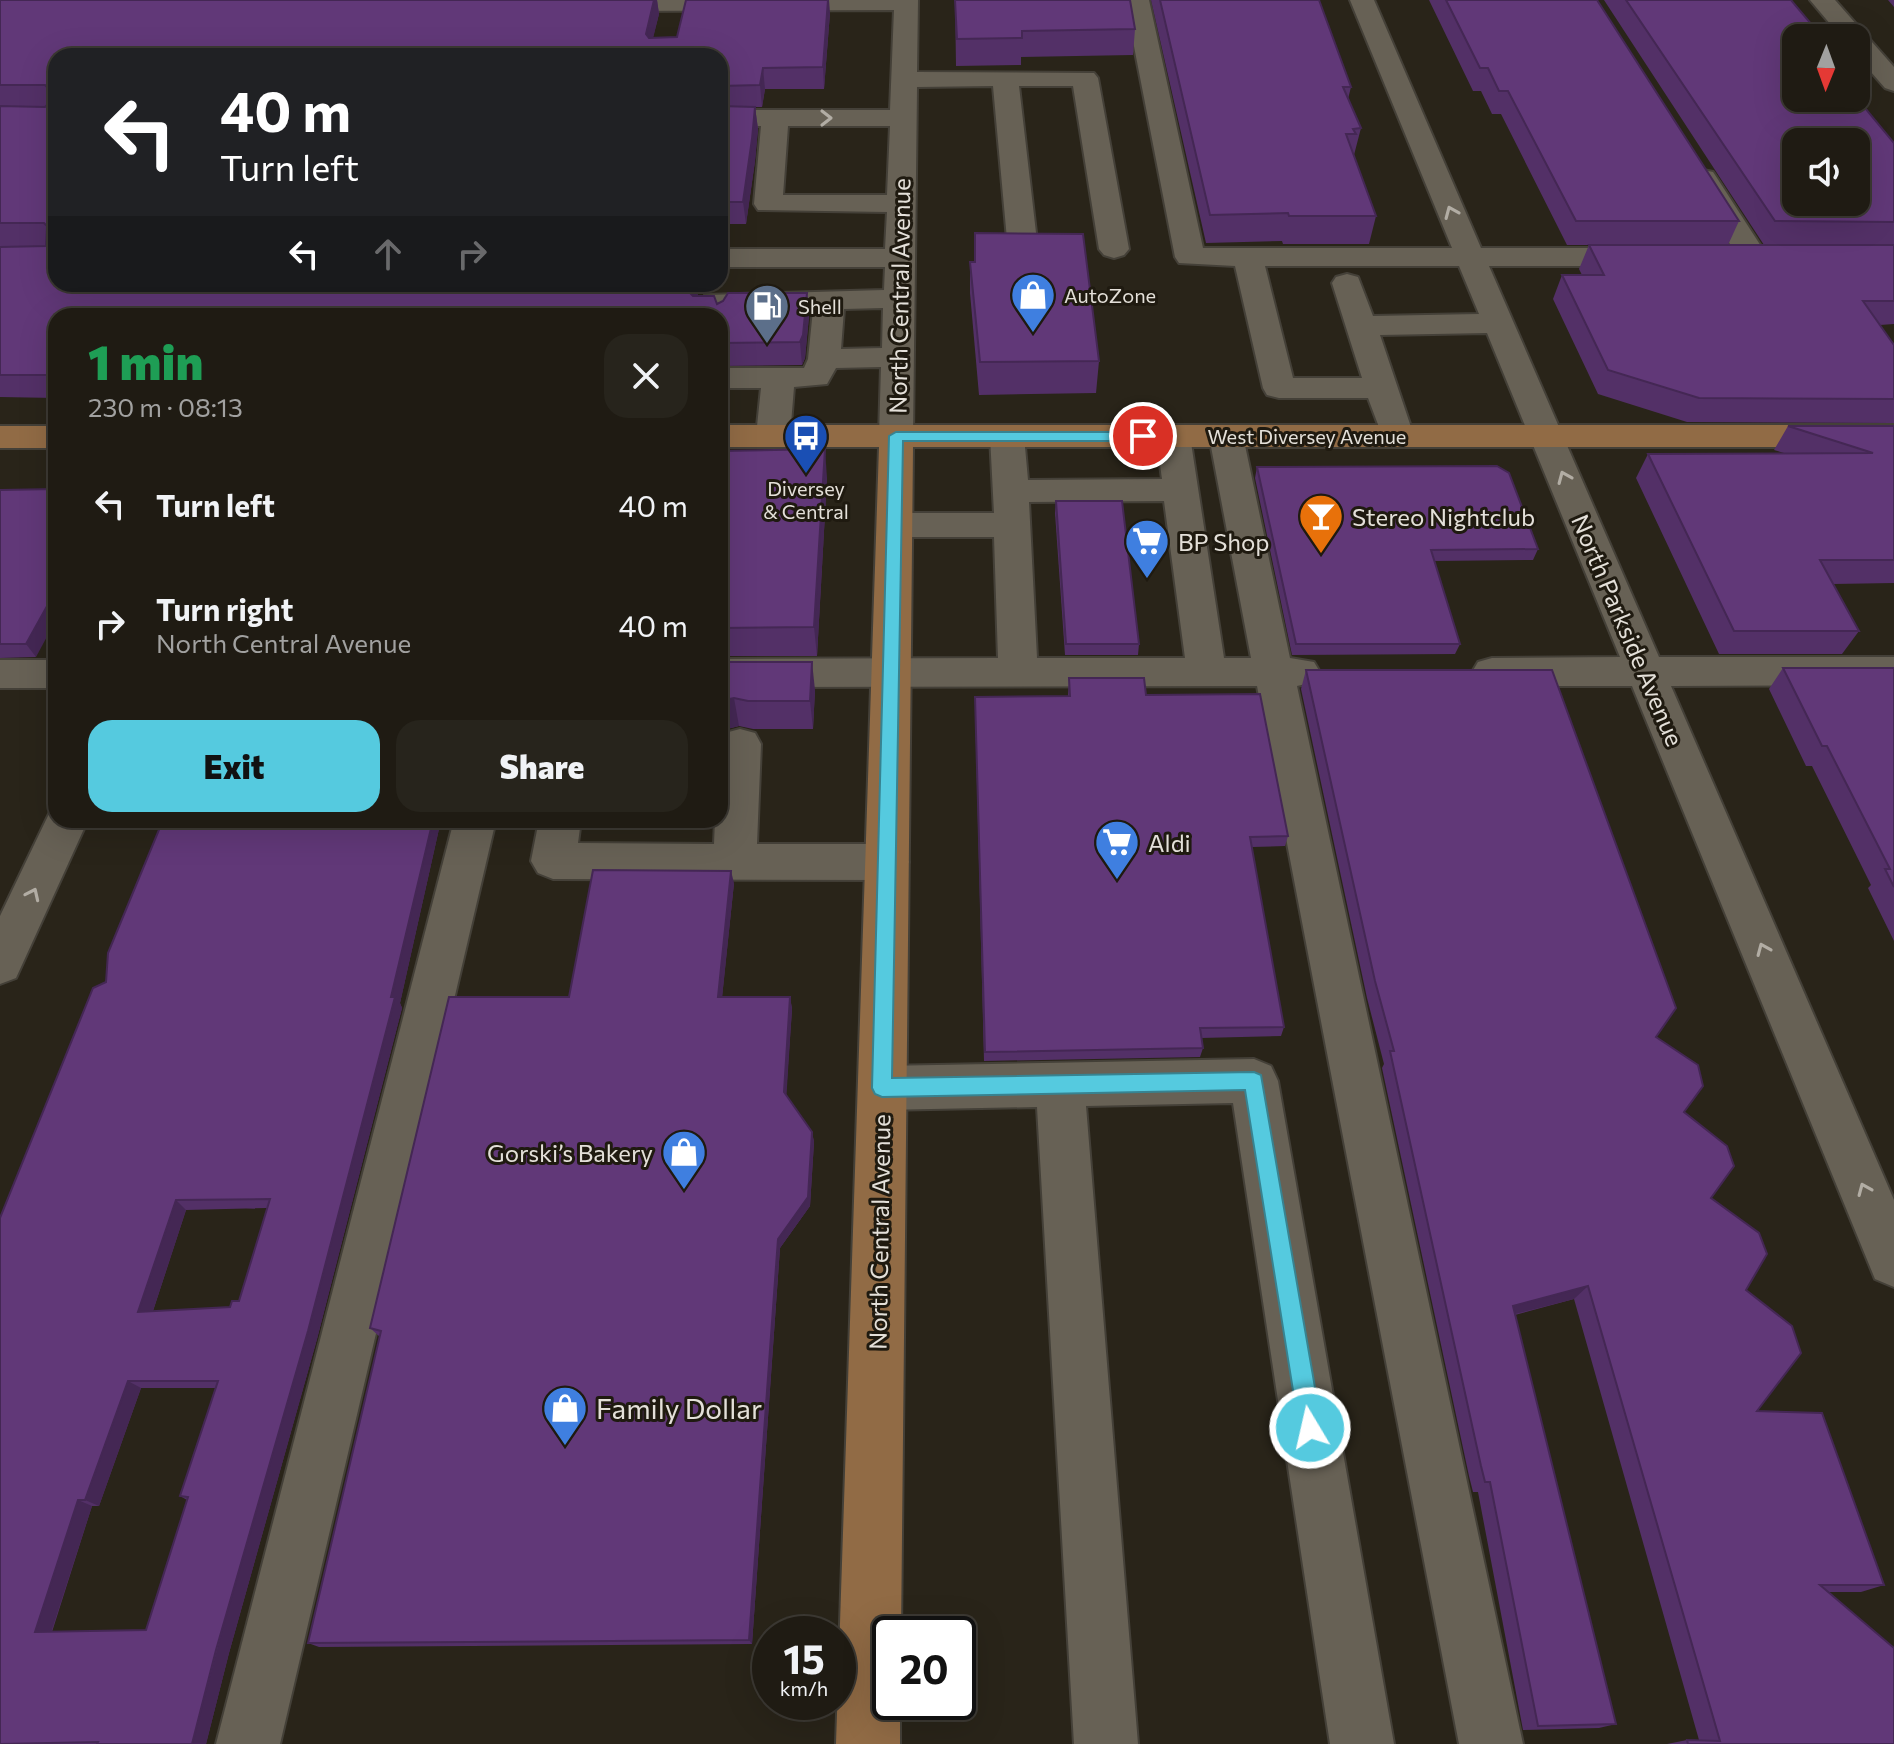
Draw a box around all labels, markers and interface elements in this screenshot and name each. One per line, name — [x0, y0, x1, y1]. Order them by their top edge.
north arrow — [1782, 24, 1870, 112]
map controls — [1782, 24, 1870, 216]
text: 40 m — [220, 75, 351, 144]
icon: left — [88, 80, 192, 184]
one-way arrow — [820, 109, 833, 127]
button: sound — [1782, 128, 1870, 216]
text: Turn left — [220, 144, 359, 188]
street label: North Central Avenue — [882, 178, 916, 414]
one-way arrow — [1445, 206, 1461, 220]
icon: left — [282, 232, 326, 276]
icon: ahead — [366, 232, 410, 276]
icon: right — [450, 232, 494, 276]
shop icon: AutoZone — [1009, 271, 1057, 334]
fuel station icon: Shell — [743, 282, 791, 345]
place label: AutoZone — [1064, 283, 1156, 307]
place label: Shell — [798, 294, 842, 318]
text: 1 min — [88, 331, 203, 390]
button: close — [604, 334, 688, 418]
text: 230 m · 08:13 — [88, 391, 243, 422]
pin — [1109, 402, 1177, 470]
bus stop icon: Diversey & Central — [782, 412, 830, 475]
icon: arrive — [1121, 414, 1165, 458]
street label: West Diversey Avenue — [1208, 424, 1406, 448]
one-way arrow — [1557, 471, 1573, 486]
place label: Diversey & Central — [763, 476, 849, 523]
icon: left — [88, 482, 132, 526]
text: Turn left — [156, 486, 275, 523]
text: 40 m — [619, 486, 688, 523]
bar icon: Stereo Nightclub — [1297, 492, 1345, 555]
place label: Stereo Nightclub — [1352, 502, 1535, 531]
street label: North Parkside Avenue — [1566, 510, 1690, 750]
supermarket icon: BP Shop — [1123, 517, 1171, 580]
place label: BP Shop — [1178, 527, 1270, 556]
text: Turn right — [156, 590, 293, 627]
icon: right — [88, 602, 132, 646]
text: 40 m — [619, 606, 688, 643]
text: North Central Avenue — [156, 627, 411, 658]
button: Exit — [88, 720, 380, 812]
button: Share — [396, 720, 688, 812]
supermarket icon: Aldi — [1093, 818, 1141, 881]
place label: Aldi — [1148, 828, 1191, 857]
one-way arrow — [23, 887, 39, 902]
one-way arrow — [1756, 943, 1772, 957]
street label: North Central Avenue — [862, 1114, 896, 1350]
shop icon: Gorski’s Bakery — [660, 1128, 708, 1191]
place label: Gorski’s Bakery — [487, 1138, 653, 1167]
one-way arrow — [1857, 1183, 1873, 1197]
shop icon: Family Dollar — [541, 1384, 589, 1447]
position arrow — [1268, 1386, 1352, 1470]
place label: Family Dollar — [596, 1391, 762, 1425]
speed limit sign: 20 — [872, 1616, 976, 1720]
text: 15 — [783, 1633, 825, 1682]
text: km/h — [780, 1676, 828, 1700]

